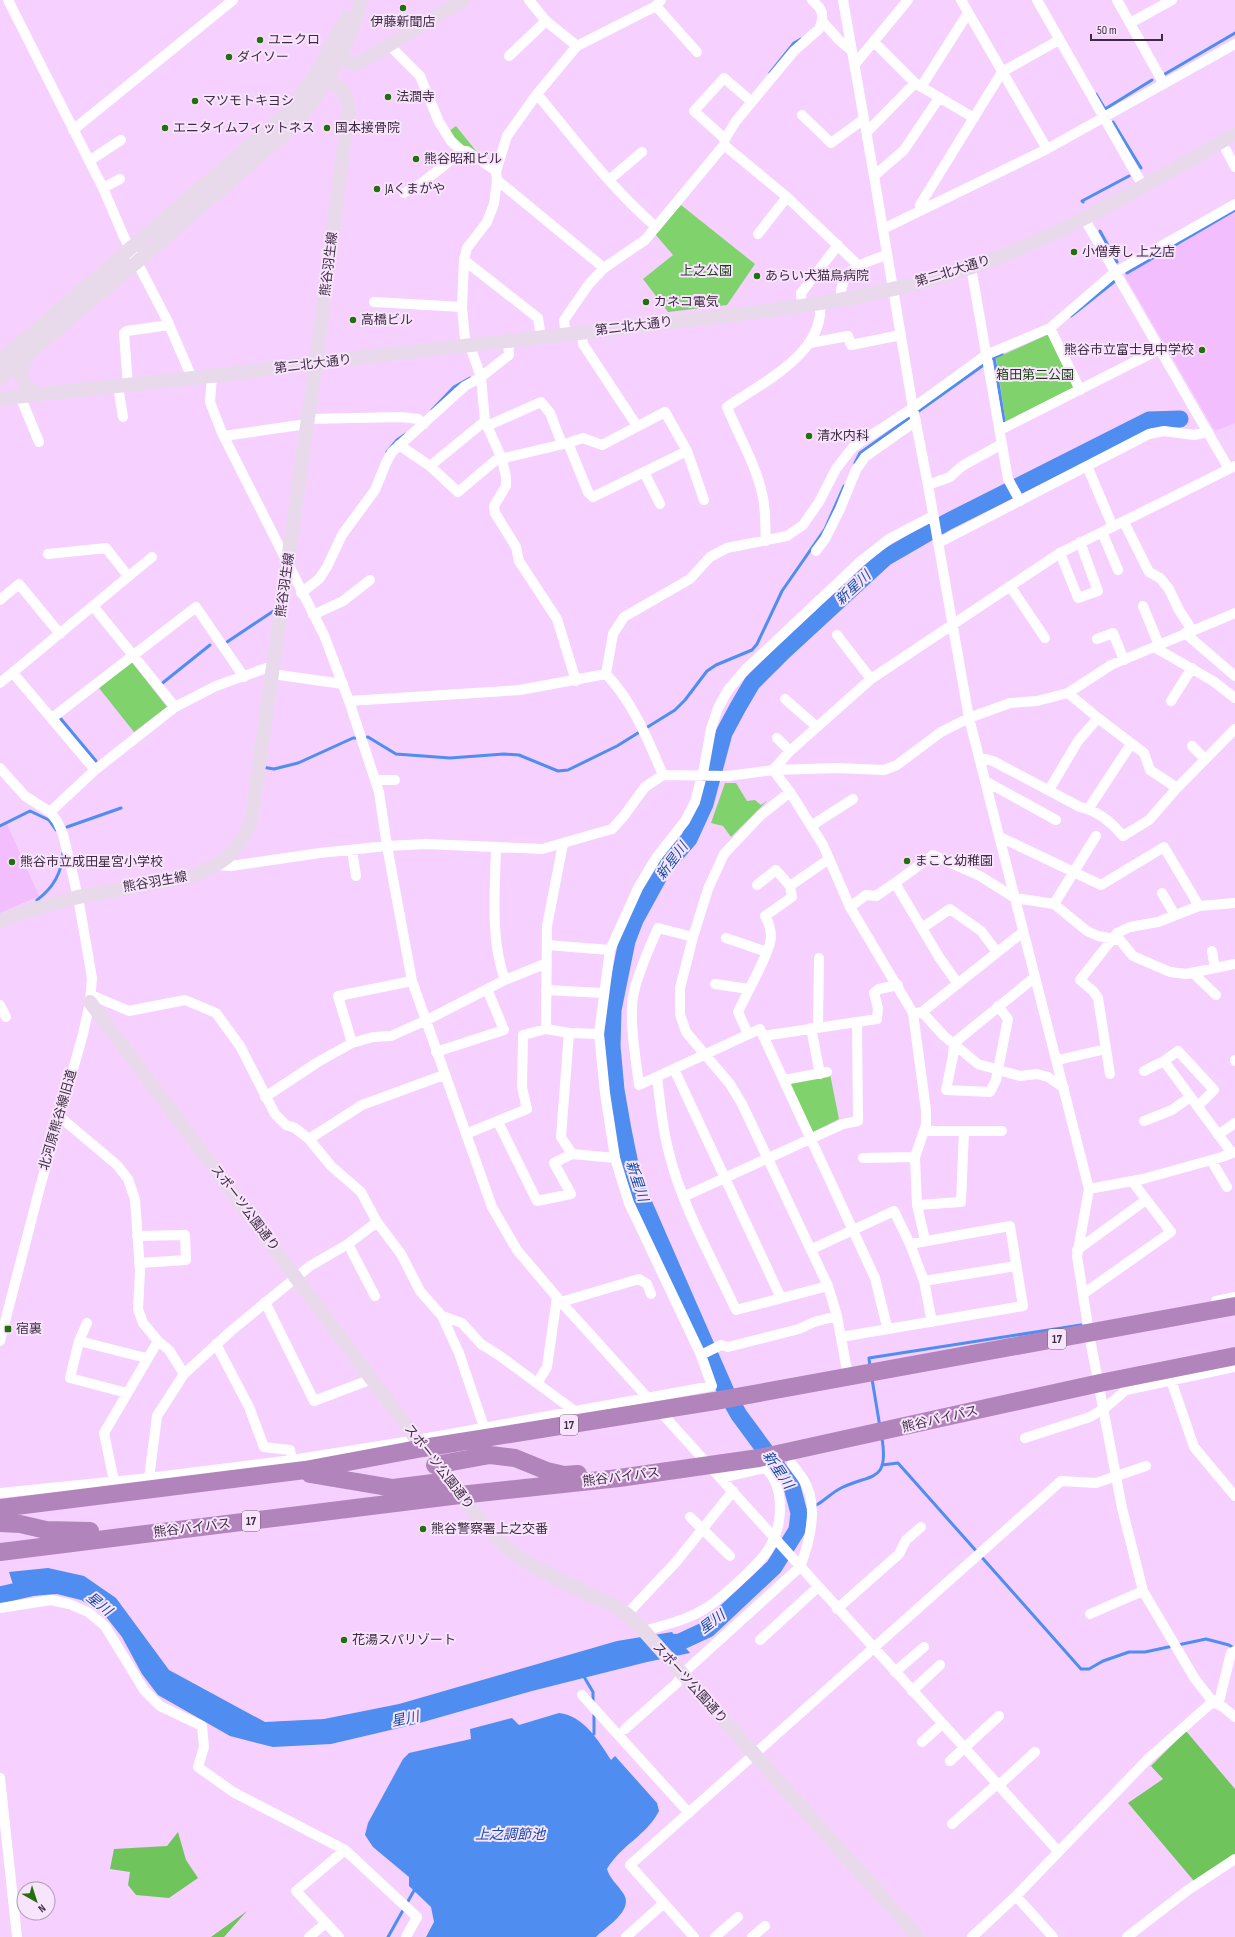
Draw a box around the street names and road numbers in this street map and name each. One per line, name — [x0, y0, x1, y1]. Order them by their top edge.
street label: 熊谷羽生線 — [317, 231, 341, 297]
street label: 第二北大通り — [913, 252, 993, 290]
street label: 第二北大通り — [594, 313, 674, 339]
street label: 第二北大通り — [273, 351, 353, 377]
street label: 熊谷羽生線 — [273, 552, 297, 618]
street label: 熊谷羽生線 — [122, 868, 188, 896]
street label: 北河原熊谷線旧道 — [36, 1068, 80, 1172]
street label: スポーツ公園通り — [207, 1162, 283, 1254]
road number: 17 — [1048, 1329, 1066, 1349]
street label: 熊谷バイパス — [900, 1402, 980, 1436]
road number: 17 — [560, 1415, 578, 1435]
street label: スポーツ公園通り — [401, 1421, 477, 1513]
street label: 熊谷バイパス — [581, 1464, 661, 1490]
road number: 17 — [242, 1511, 260, 1531]
street label: 熊谷バイパス — [152, 1515, 232, 1541]
street label: スポーツ公園通り — [649, 1639, 731, 1727]

